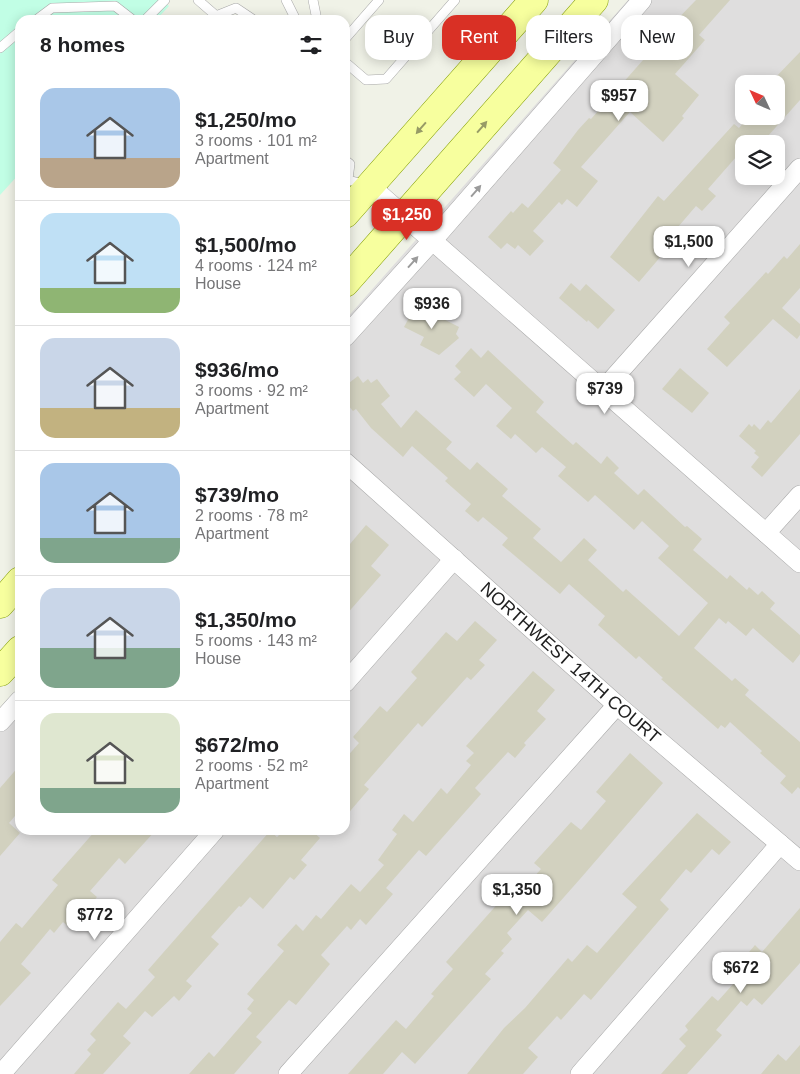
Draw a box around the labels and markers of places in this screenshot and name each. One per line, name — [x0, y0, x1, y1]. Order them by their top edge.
pin: $957 — [589, 80, 649, 122]
pin: $1,250 — [366, 198, 448, 241]
pin: $1,500 — [648, 226, 730, 268]
pin: $936 — [402, 288, 462, 330]
pin: $739 — [575, 372, 635, 415]
pin: $1,350 — [476, 874, 558, 916]
pin: $772 — [65, 898, 125, 941]
pin: $672 — [711, 952, 771, 994]

